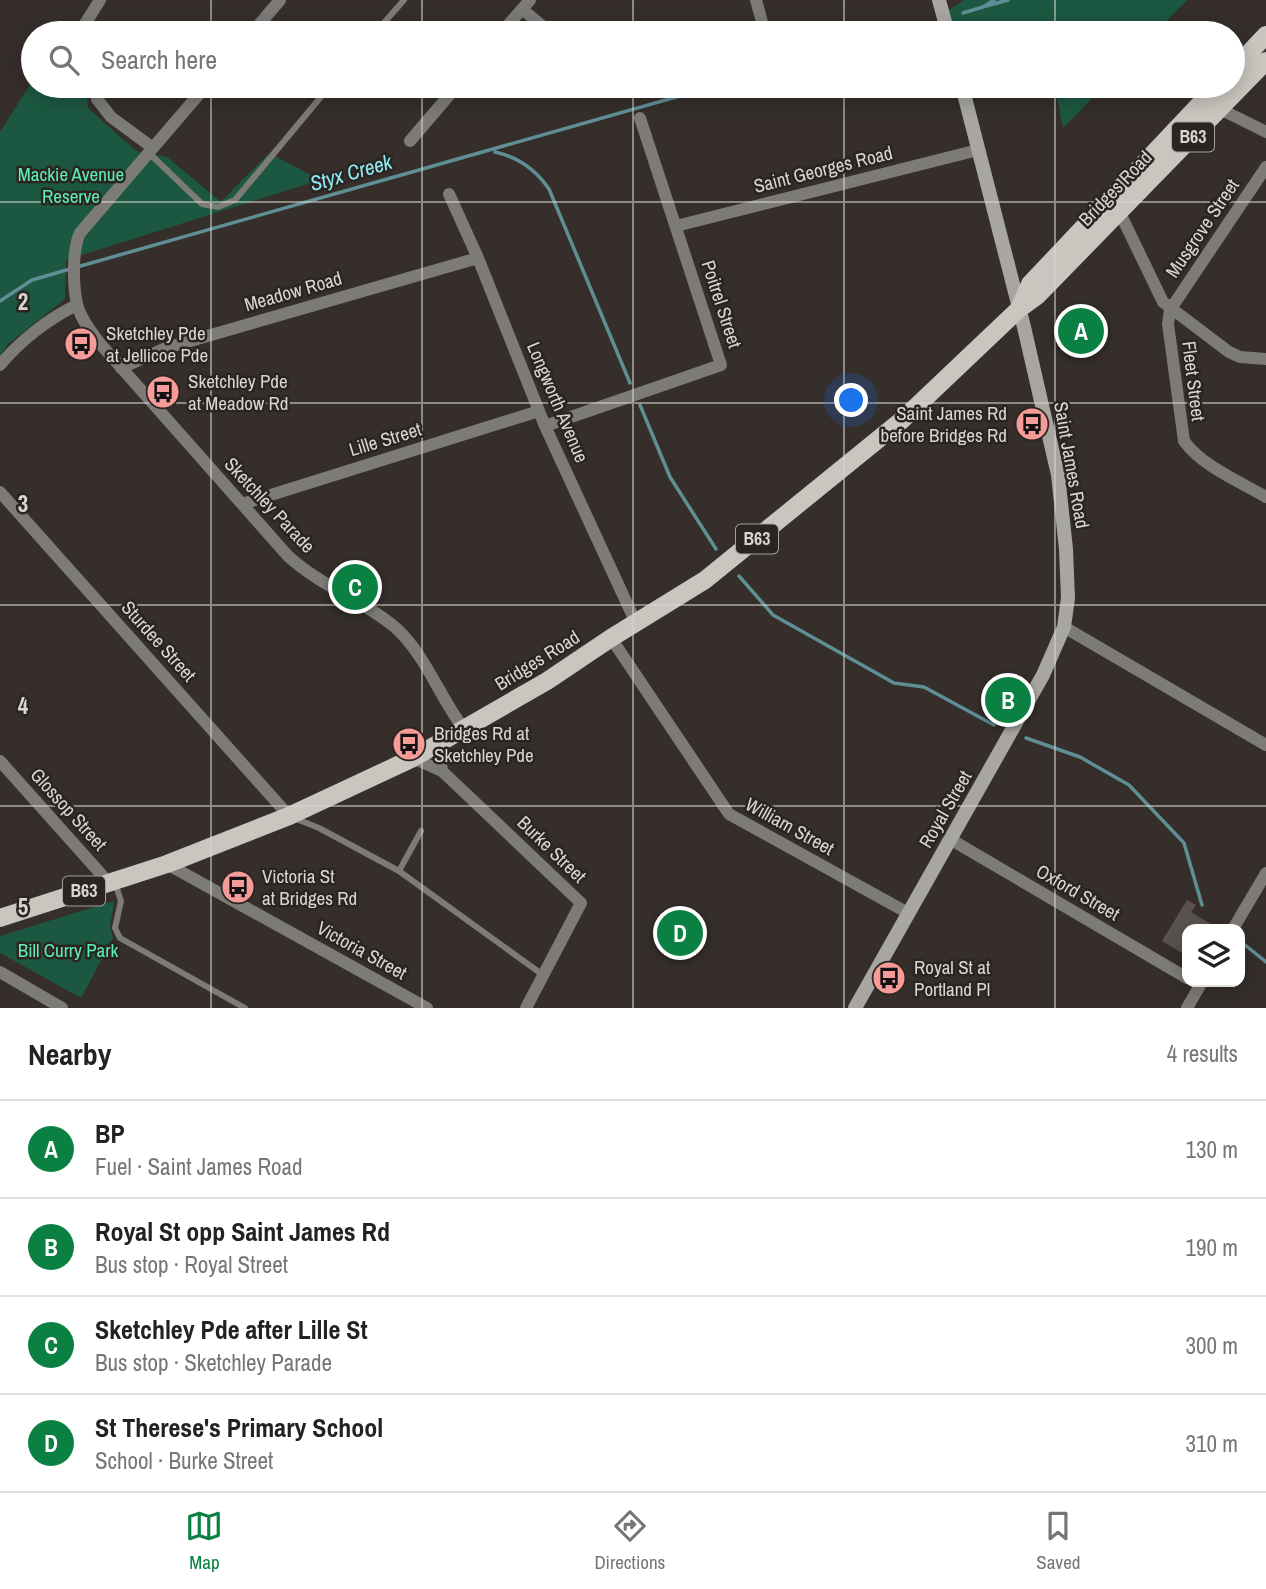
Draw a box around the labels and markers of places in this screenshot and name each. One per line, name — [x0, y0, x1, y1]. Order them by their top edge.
pin: A — [1058, 305, 1104, 357]
place label: Sketchley Pde at Jellicoe Pde — [106, 320, 208, 368]
bus stop icon: Sketchley Pde at Jellicoe Pde — [62, 325, 100, 363]
place label: Sketchley Pde at Meadow Rd — [188, 368, 288, 416]
bus stop icon: Sketchley Pde at Meadow Rd — [144, 373, 182, 411]
place label: Saint James Rd before Bridges Rd — [881, 400, 1007, 448]
bus stop icon: Saint James Rd before Bridges Rd — [1013, 405, 1051, 443]
pin: C — [332, 561, 378, 613]
pin: B — [985, 674, 1031, 726]
place label: Bridges Rd at Sketchley Pde — [434, 720, 534, 768]
bus stop icon: Bridges Rd at Sketchley Pde — [390, 725, 428, 763]
place label: Victoria St at Bridges Rd — [262, 863, 357, 911]
bus stop icon: Victoria St at Bridges Rd — [219, 868, 257, 906]
pin: D — [657, 907, 703, 959]
place label: Royal St at Portland Pl — [914, 954, 991, 1002]
bus stop icon: Royal St at Portland Pl — [870, 959, 908, 997]

